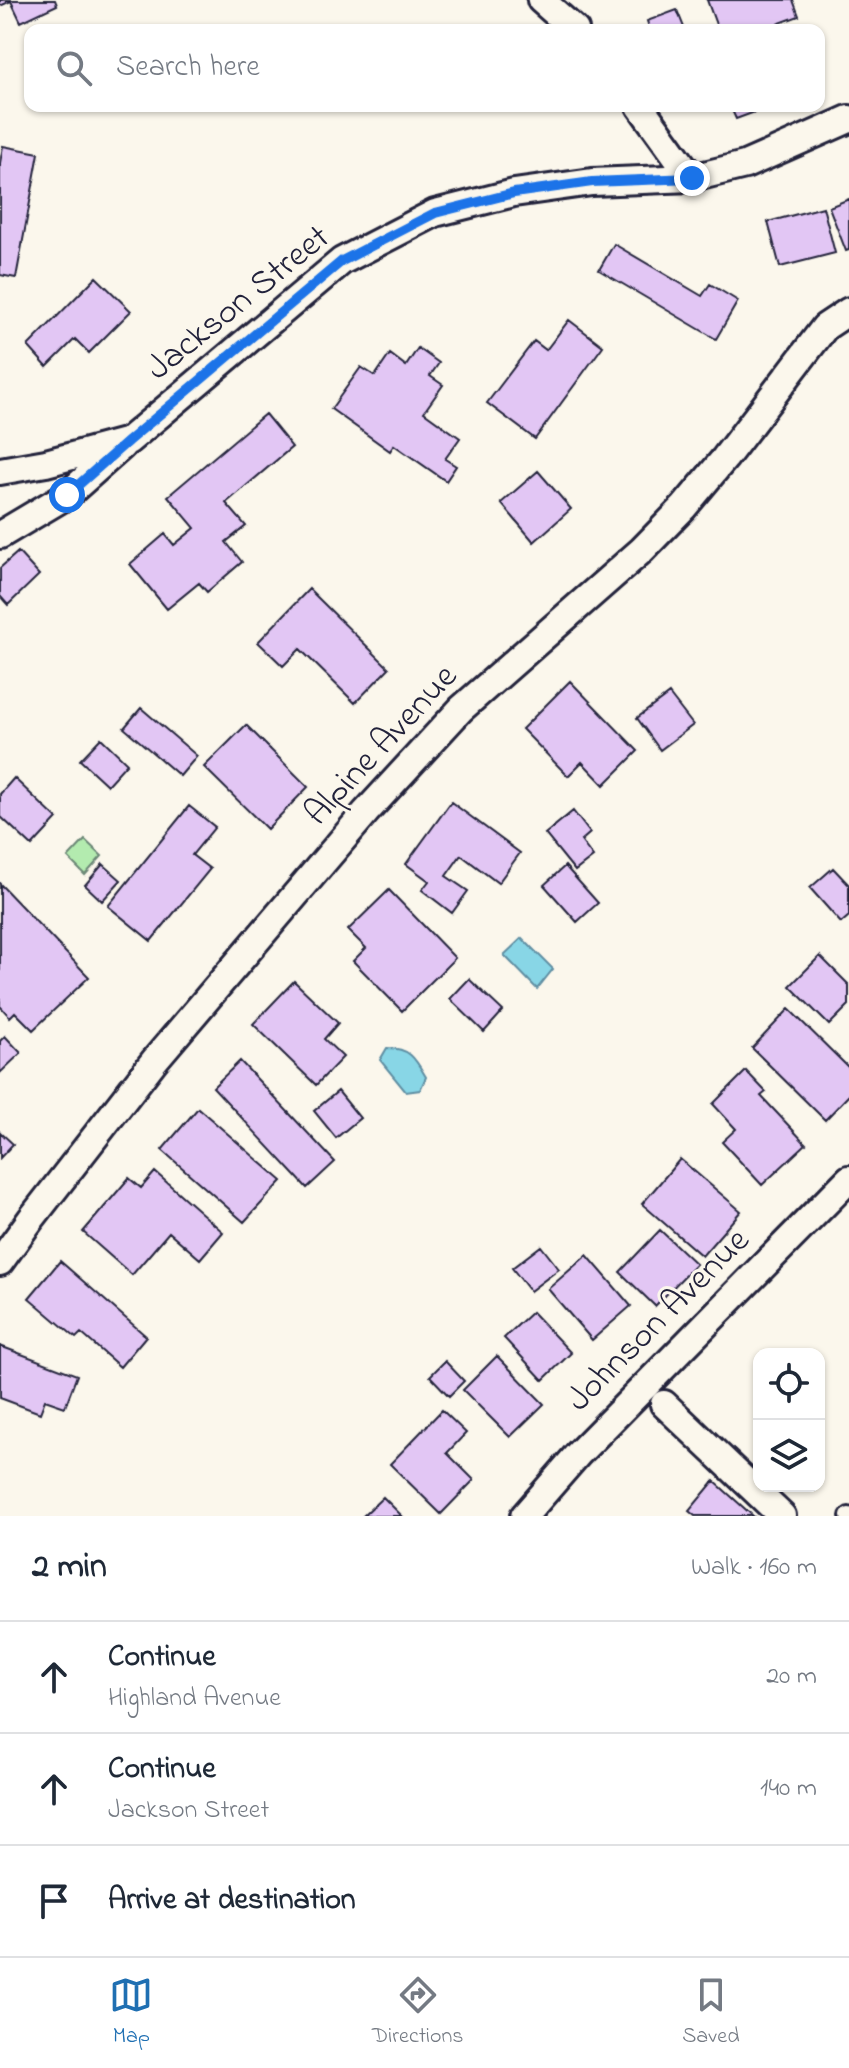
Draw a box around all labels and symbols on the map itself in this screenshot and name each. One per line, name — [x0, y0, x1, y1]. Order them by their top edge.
route end — [674, 160, 710, 196]
street label: Jackson Street — [136, 213, 342, 395]
route start — [49, 477, 85, 513]
street label: Alpine Avenue — [293, 652, 472, 839]
street label: Johnson Avenue — [555, 1216, 764, 1425]

